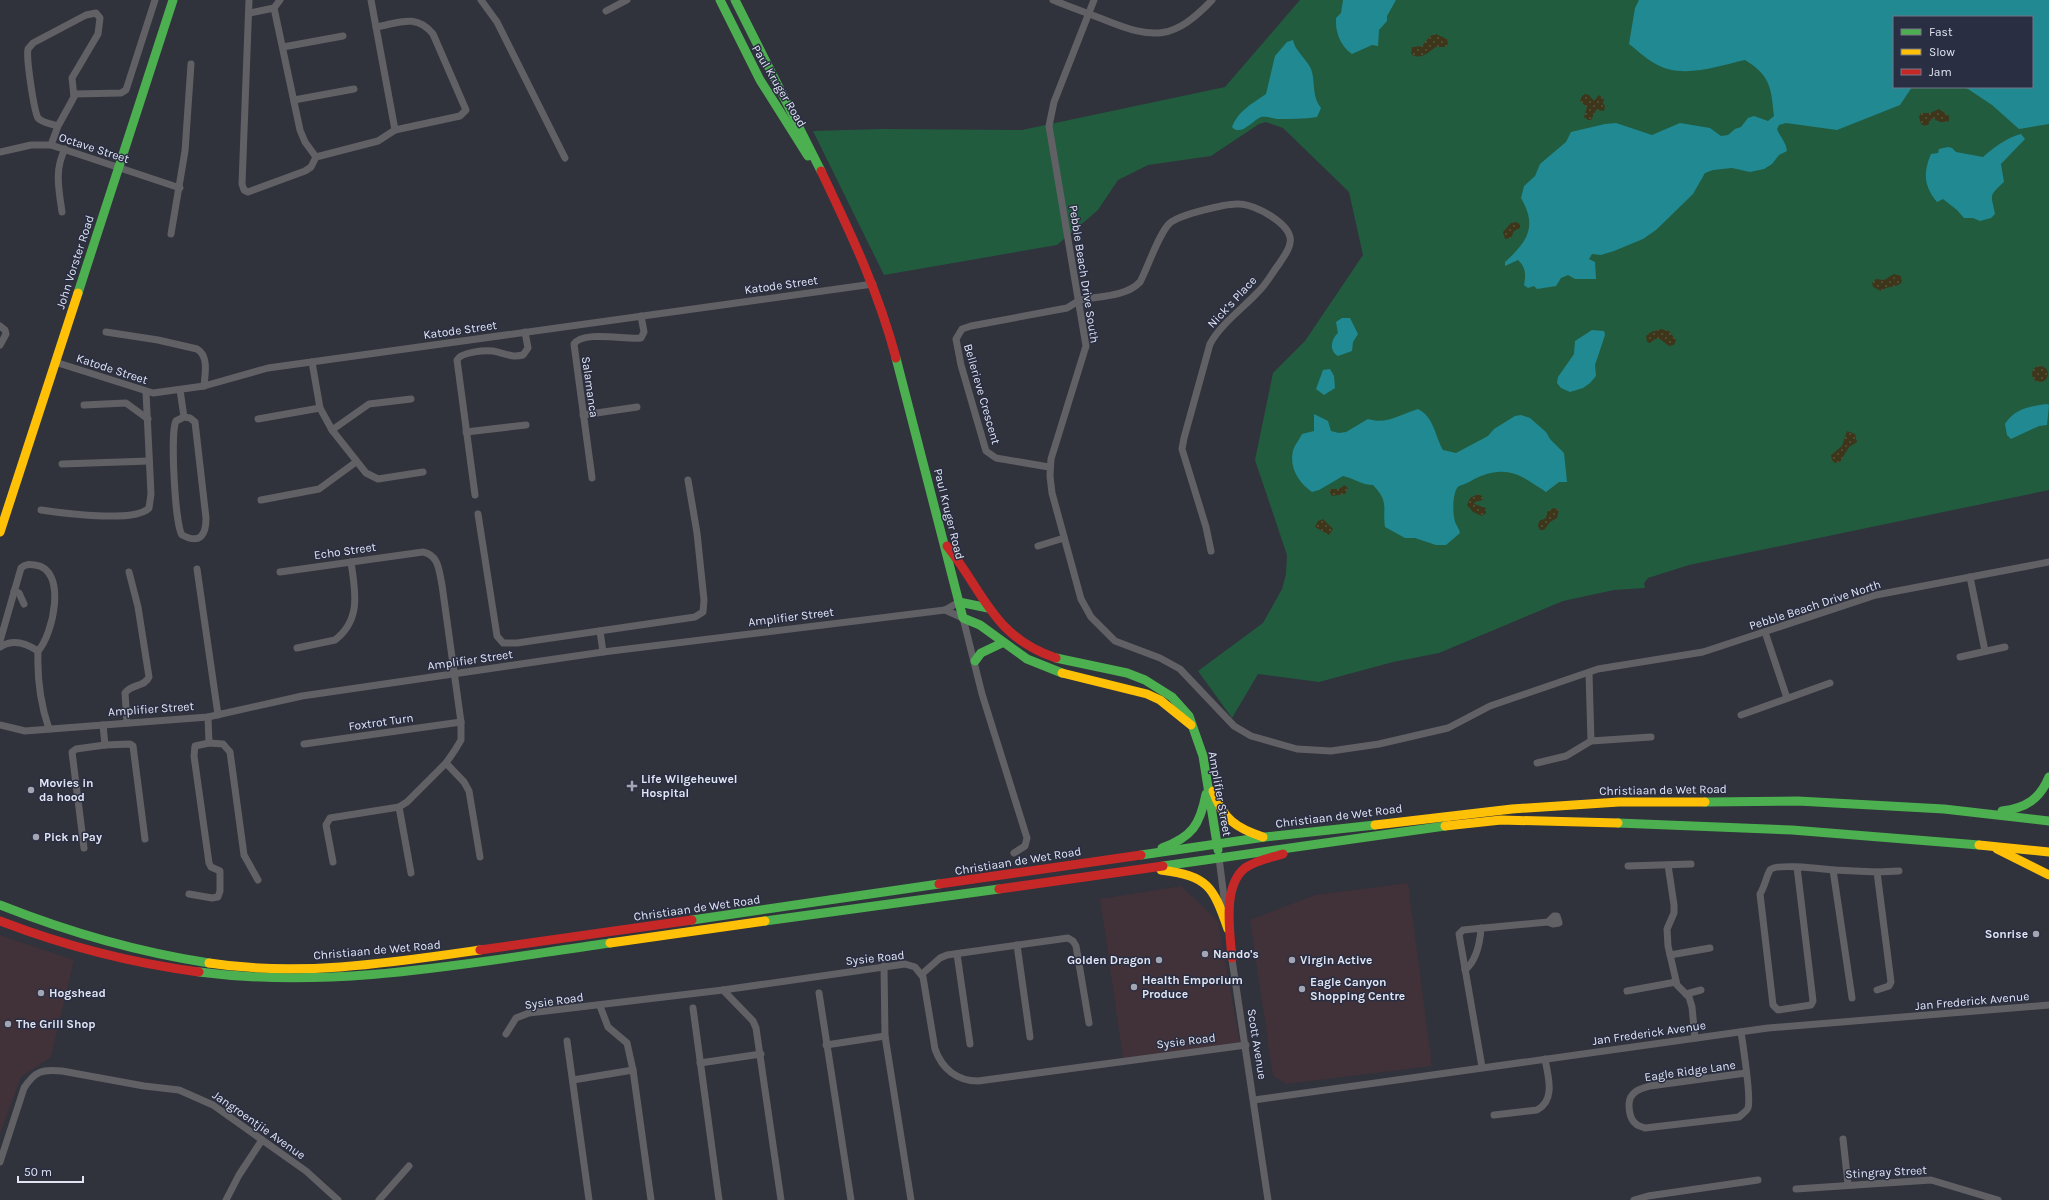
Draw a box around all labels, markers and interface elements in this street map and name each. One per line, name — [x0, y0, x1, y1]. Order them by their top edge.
legend — [1893, 16, 2033, 88]
text: Fast — [1929, 25, 1953, 39]
street label: Paul Kruger Road — [749, 42, 809, 130]
text: Slow — [1929, 45, 1955, 59]
text: Jam — [1929, 65, 1952, 79]
street label: Octave Street — [57, 130, 131, 166]
street label: Pebble Beach Drive South — [1066, 204, 1102, 344]
street label: John Vorster Road — [53, 213, 97, 311]
street label: Katode Street — [743, 273, 819, 297]
street label: Nick’s Place — [1205, 273, 1259, 331]
street label: Katode Street — [422, 318, 498, 342]
street label: Bellerieve Crescent — [961, 342, 1003, 446]
street label: Katode Street — [75, 351, 150, 387]
street label: Salamanca — [579, 355, 601, 419]
street label: Paul Kruger Road — [931, 467, 967, 561]
street label: Echo Street — [313, 540, 377, 562]
street label: Pebble Beach Drive North — [1747, 577, 1883, 633]
street label: Amplifier Street — [747, 605, 835, 629]
street label: Amplifier Street — [426, 647, 514, 673]
street label: Amplifier Street — [108, 699, 195, 719]
street label: Foxtrot Turn — [348, 711, 414, 733]
street label: Amplifier Street — [1206, 750, 1234, 838]
place label: Life Wilgeheuwel Hospital — [641, 772, 737, 800]
place label: Movies in da hood — [39, 776, 94, 804]
marker: Life Wilgeheuwel Hospital — [626, 780, 638, 792]
street label: Christiaan de Wet Road — [1599, 782, 1727, 798]
marker: Movies in da hood — [26, 785, 36, 795]
street label: Christiaan de Wet Road — [1275, 801, 1403, 831]
place label: Pick n Pay — [44, 830, 102, 844]
marker: Pick n Pay — [31, 832, 41, 842]
street label: Christiaan de Wet Road — [954, 844, 1082, 878]
street label: Christiaan de Wet Road — [633, 892, 761, 924]
place label: Sonrise — [1985, 927, 2028, 941]
marker: Sonrise — [2031, 929, 2041, 939]
street label: Christiaan de Wet Road — [313, 937, 441, 963]
place label: Nando's — [1213, 947, 1259, 961]
street label: Sysie Road — [845, 948, 905, 968]
marker: Nando's — [1200, 949, 1210, 959]
place label: Golden Dragon — [1067, 953, 1151, 967]
place label: Virgin Active — [1300, 953, 1372, 967]
marker: Golden Dragon — [1154, 955, 1164, 965]
marker: Virgin Active — [1287, 955, 1297, 965]
place label: Health Emporium Produce — [1142, 973, 1243, 1001]
place label: Eagle Canyon Shopping Centre — [1310, 975, 1405, 1003]
marker: Health Emporium Produce — [1129, 982, 1139, 992]
marker: Eagle Canyon Shopping Centre — [1297, 984, 1307, 994]
place label: Hogshead — [49, 986, 106, 1000]
marker: Hogshead — [36, 988, 46, 998]
street label: Jan Frederick Avenue — [1914, 989, 2030, 1013]
street label: Sysie Road — [524, 990, 584, 1012]
street label: Scott Avenue — [1245, 1008, 1269, 1080]
place label: The Grill Shop — [16, 1017, 96, 1031]
street label: Jan Frederick Avenue — [1591, 1018, 1707, 1048]
marker: The Grill Shop — [3, 1019, 13, 1029]
street label: Sysie Road — [1156, 1030, 1216, 1052]
street label: Eagle Ridge Lane — [1643, 1058, 1737, 1084]
street label: Jangroentjie Avenue — [210, 1088, 308, 1162]
scale bar — [18, 1158, 83, 1184]
street label: Stingray Street — [1845, 1163, 1928, 1181]
text: 50 m — [24, 1165, 52, 1179]

